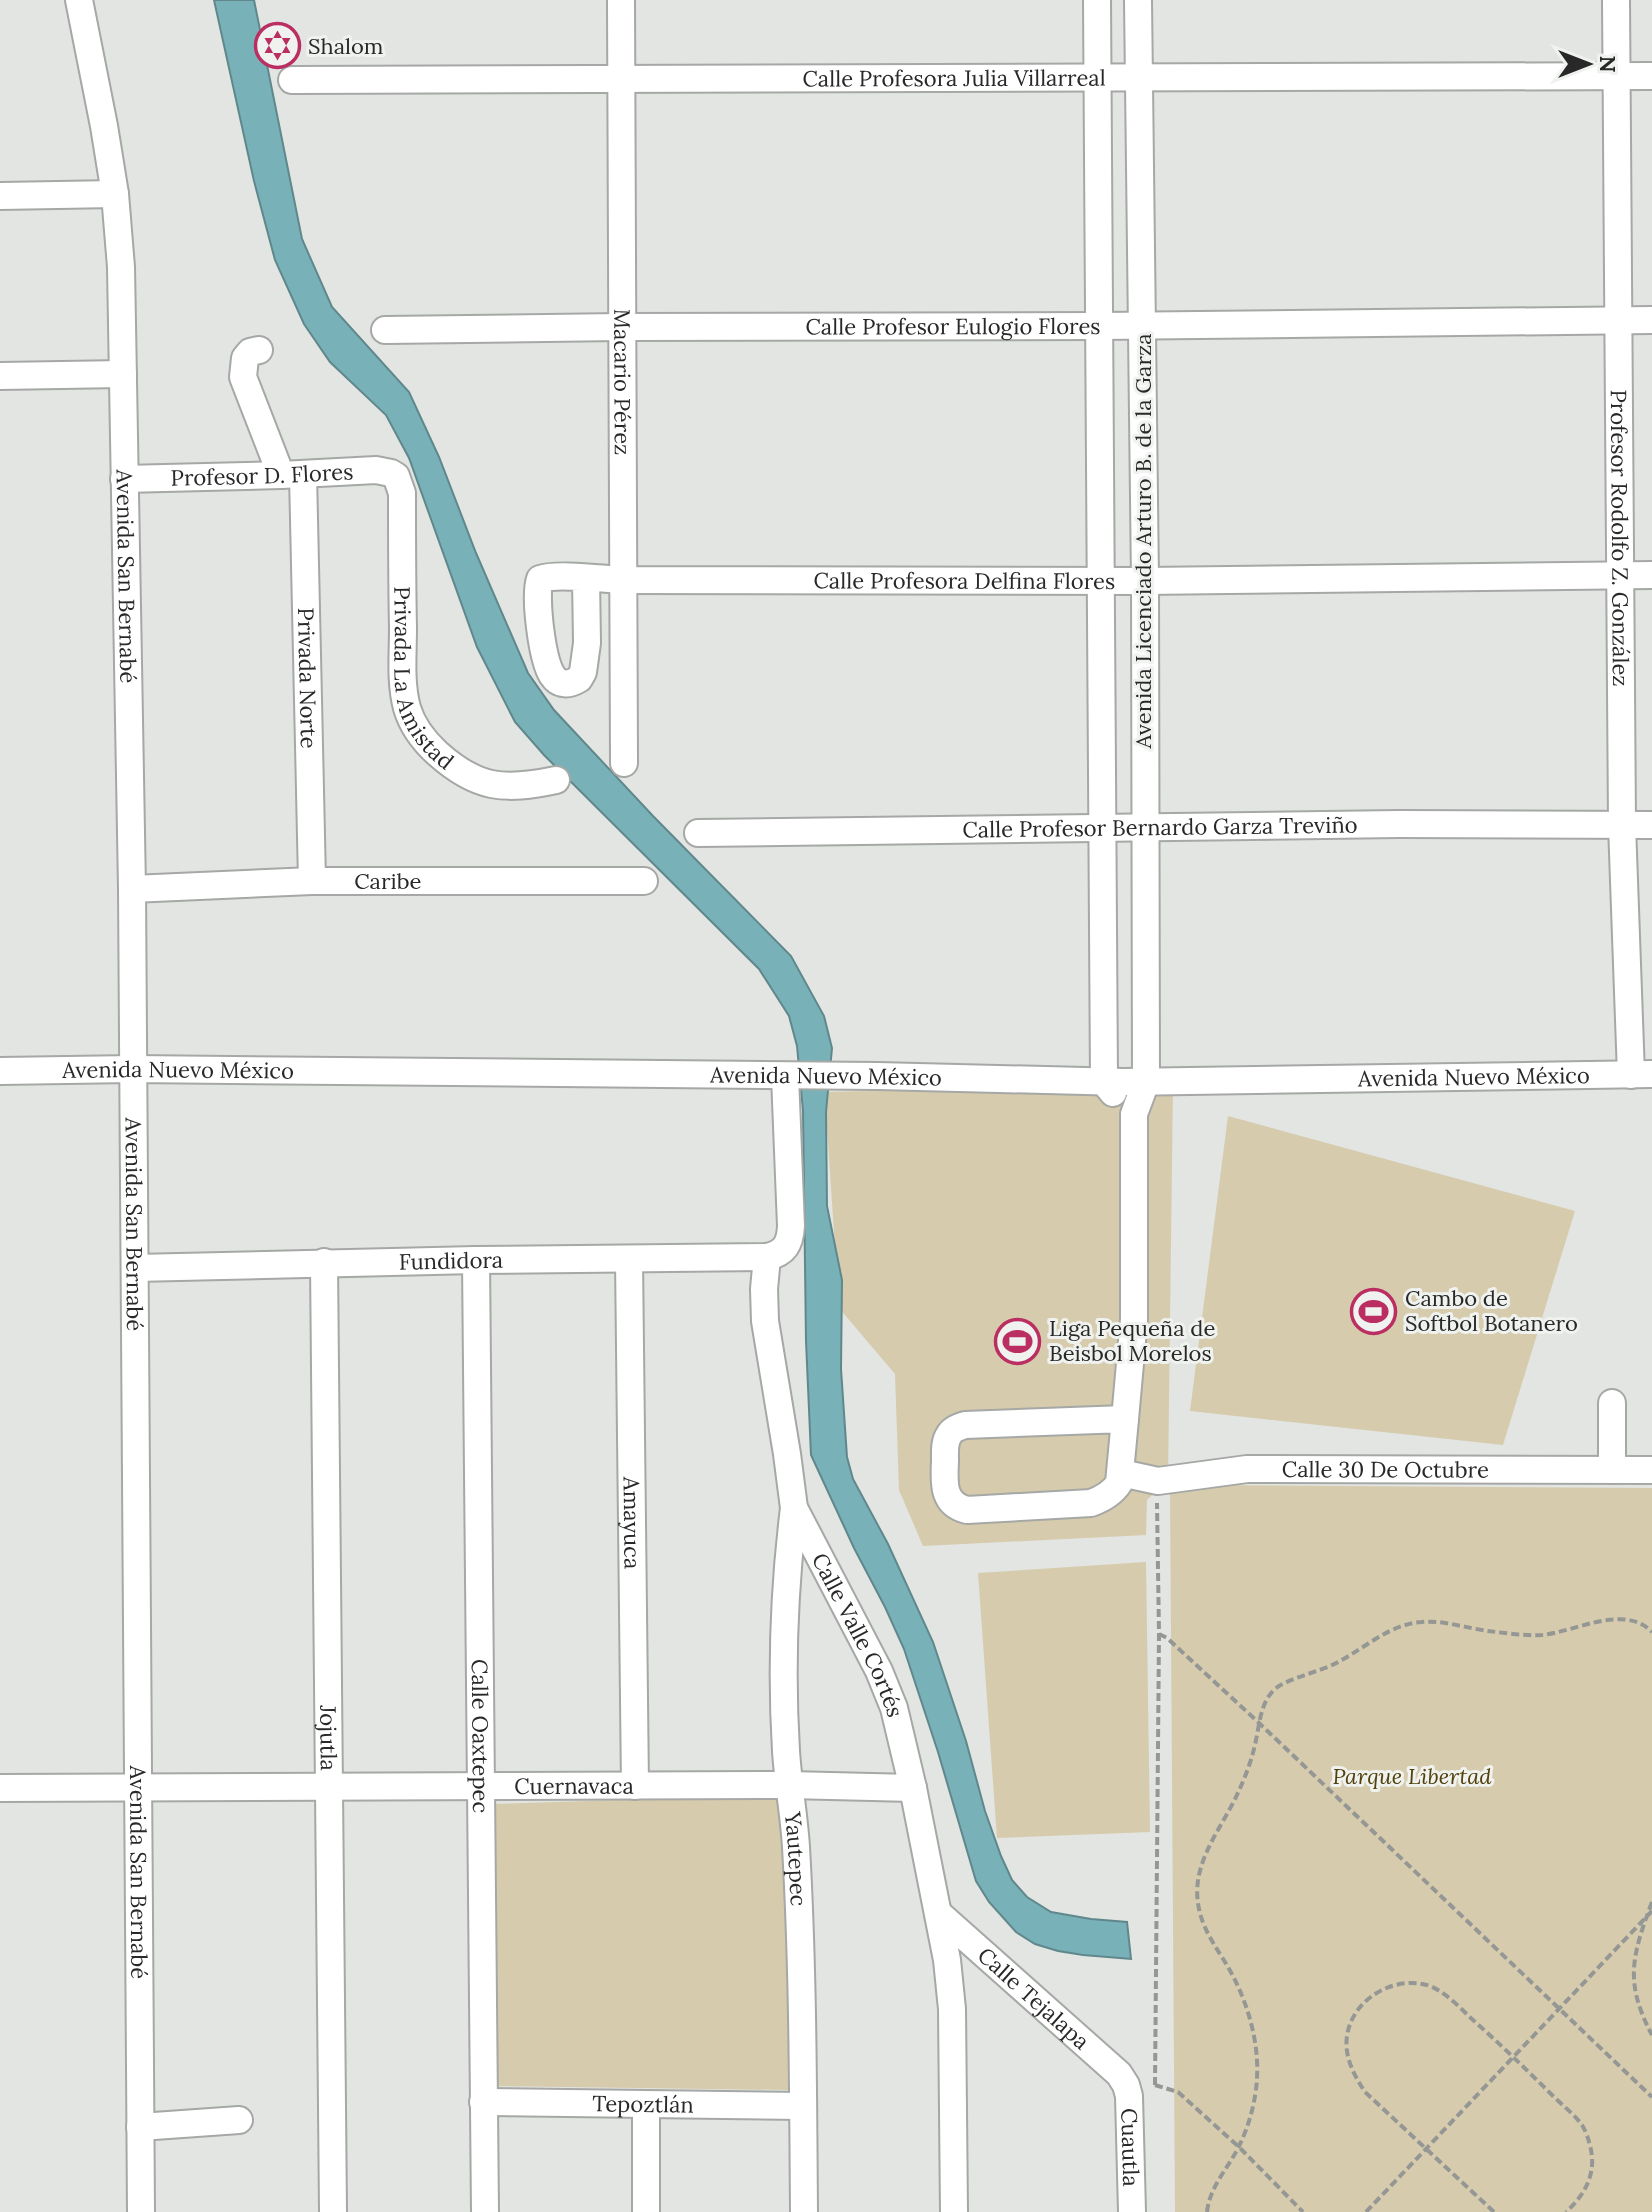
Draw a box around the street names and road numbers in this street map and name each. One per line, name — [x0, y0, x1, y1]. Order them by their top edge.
street label: Calle Profesora Julia Villarreal — [802, 64, 1106, 92]
street label: Macario Pérez — [608, 309, 637, 455]
street label: Calle Profesor Eulogio Flores — [805, 312, 1101, 341]
street label: Avenida Licenciado Arturo B. de la Garza — [1129, 333, 1157, 750]
street label: Profesor Rodolfo Z. González — [1605, 389, 1635, 687]
street label: Profesor D. Flores — [170, 457, 354, 492]
street label: Avenida San Bernabé — [111, 468, 142, 684]
street label: Calle Profesora Delfina Flores — [813, 566, 1115, 595]
street label: Privada La Amistad — [388, 586, 460, 776]
street label: Privada Norte — [292, 607, 323, 749]
street label: Calle Profesor Bernardo Garza Treviño — [962, 811, 1358, 844]
street label: Caribe — [354, 867, 421, 895]
street label: Avenida Nuevo México — [61, 1055, 294, 1085]
street label: Avenida Nuevo México — [709, 1060, 942, 1092]
street label: Avenida Nuevo México — [1357, 1061, 1590, 1092]
street label: Avenida San Bernabé — [120, 1116, 149, 1331]
street label: Fundidora — [398, 1246, 503, 1276]
street label: Calle 30 De Octubre — [1282, 1455, 1489, 1484]
street label: Amayuca — [617, 1476, 647, 1569]
street label: Calle Valle Cortés — [806, 1548, 910, 1720]
street label: Calle Oaxtepec — [466, 1659, 495, 1813]
street label: Jojutla — [314, 1704, 343, 1771]
street label: Avenida San Bernabé — [124, 1764, 153, 1979]
street label: Cuernavaca — [514, 1772, 634, 1800]
street label: Yautepec — [779, 1809, 813, 1907]
street label: Calle Tejalapa — [972, 1941, 1095, 2055]
street label: Tepoztlán — [592, 2089, 694, 2119]
street label: Cuautla — [1115, 2108, 1145, 2187]

